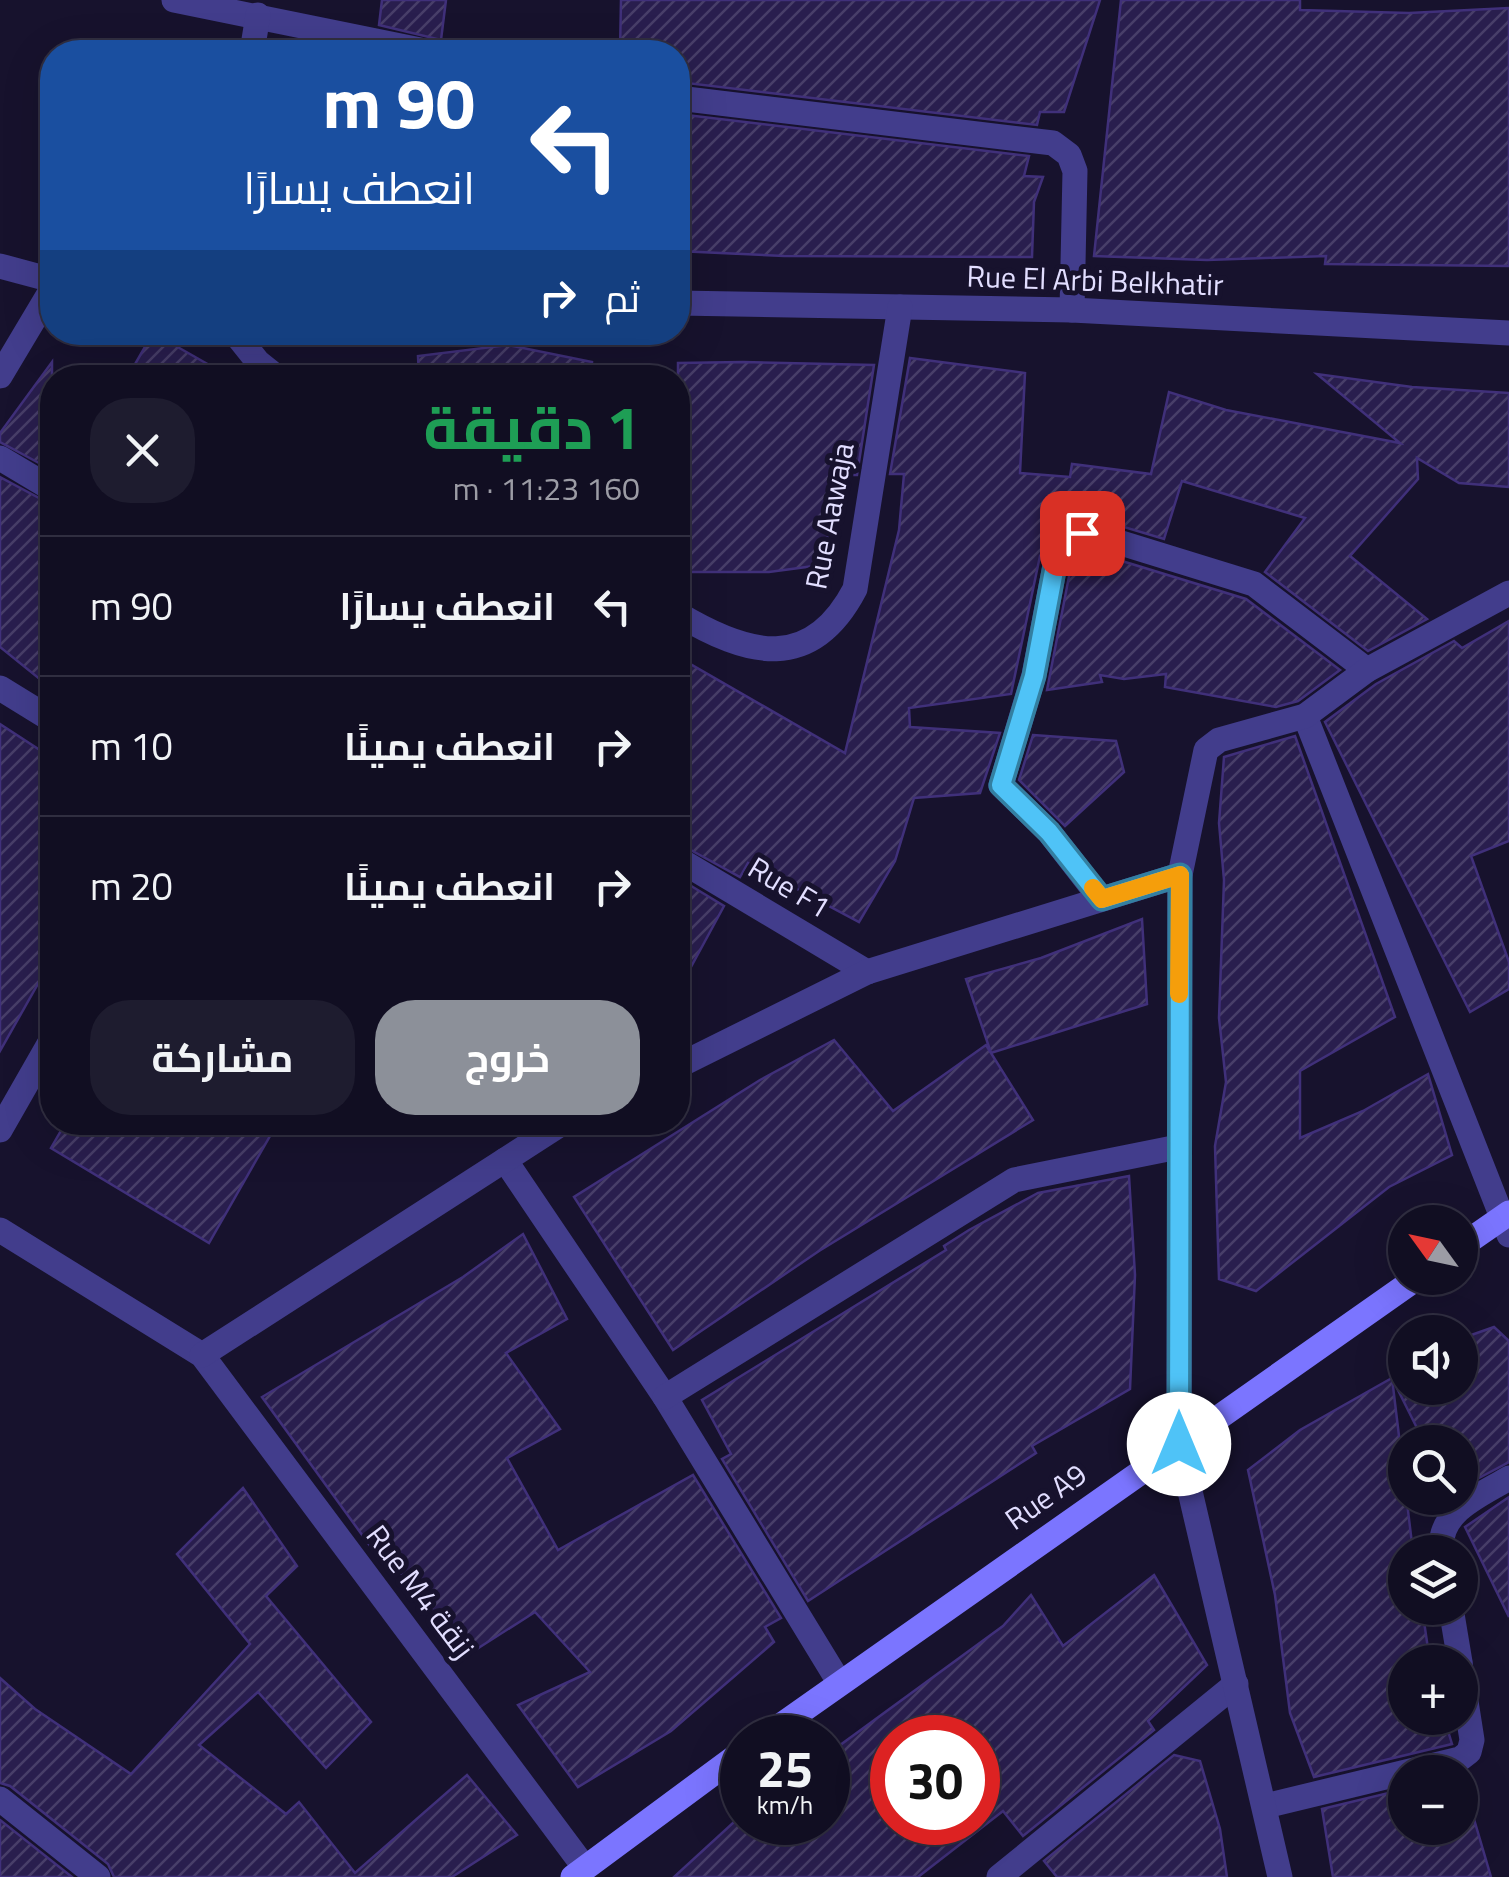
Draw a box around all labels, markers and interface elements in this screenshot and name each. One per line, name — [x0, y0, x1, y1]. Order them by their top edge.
text: 90 m — [322, 49, 475, 155]
icon: left — [510, 80, 640, 210]
text: انعطف يسارًا — [243, 153, 475, 221]
street label: Rue El Arbi Belkhatir — [966, 253, 1224, 307]
text: ثم — [605, 269, 640, 327]
icon: right — [530, 270, 585, 325]
text: 1 دقيقة — [424, 381, 640, 472]
button: close — [90, 398, 195, 503]
street label: Rue Aawaja — [792, 439, 866, 593]
text: 160 m · 11:23 — [453, 464, 640, 512]
pin — [1040, 491, 1125, 576]
icon: arrive — [1055, 506, 1110, 561]
text: 90 m — [90, 577, 173, 635]
text: انعطف يسارًا — [339, 577, 555, 635]
icon: left — [585, 579, 640, 634]
text: 10 m — [90, 717, 173, 775]
text: انعطف يمينًا — [344, 717, 555, 775]
icon: right — [585, 719, 640, 774]
street label: Rue F1 — [740, 845, 839, 930]
text: 20 m — [90, 857, 173, 915]
text: انعطف يمينًا — [344, 857, 555, 915]
icon: right — [585, 859, 640, 914]
button: مشاركة — [90, 1000, 355, 1115]
button: خروج — [375, 1000, 640, 1115]
north arrow — [1388, 1205, 1478, 1295]
map controls — [1388, 1205, 1478, 1845]
button: sound — [1388, 1315, 1478, 1405]
position arrow — [1127, 1392, 1231, 1496]
button: search — [1388, 1425, 1478, 1515]
street label: Rue A9 — [995, 1451, 1096, 1541]
street label: Rue M4 زنقة — [355, 1515, 486, 1668]
button: layers — [1388, 1535, 1478, 1625]
button: + — [1388, 1645, 1478, 1735]
speed limit sign: 30 — [870, 1715, 1000, 1845]
text: 25 — [757, 1730, 813, 1806]
button: − — [1388, 1755, 1478, 1845]
text: km/h — [757, 1786, 813, 1824]

